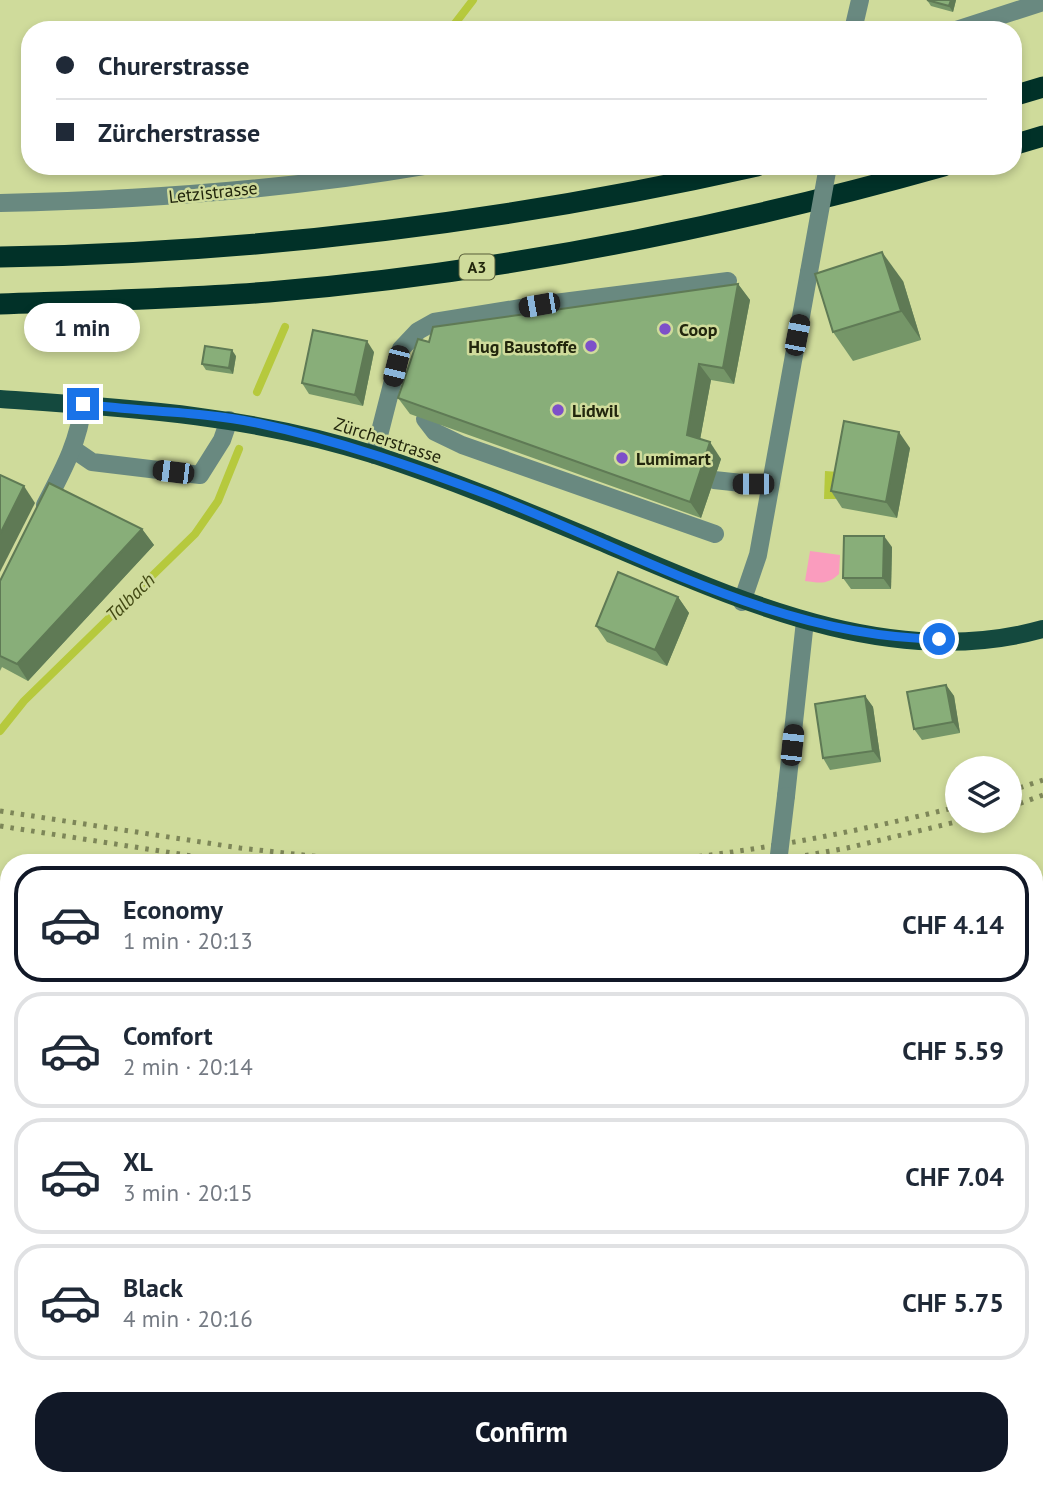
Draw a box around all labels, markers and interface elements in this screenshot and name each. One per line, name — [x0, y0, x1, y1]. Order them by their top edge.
text: Churerstrasse — [98, 49, 249, 82]
text: Zürcherstrasse — [98, 116, 260, 149]
street label: Letzistrasse — [167, 176, 259, 208]
road number: A3 — [460, 255, 494, 280]
car — [517, 291, 562, 319]
callout: 1 min — [25, 302, 141, 352]
car — [783, 312, 812, 358]
text: 1 min — [54, 313, 110, 342]
place label: Coop — [679, 318, 718, 341]
marker: Coop — [657, 321, 673, 337]
place label: Hug Baustoffe — [468, 335, 577, 358]
marker: Hug Baustoffe — [583, 338, 599, 354]
car — [381, 343, 412, 389]
route end — [67, 388, 99, 420]
place label: Lidwil — [572, 399, 620, 422]
marker: Lidwil — [550, 402, 566, 418]
street label: Zürcherstrasse — [331, 412, 445, 468]
place label: Lumimart — [636, 447, 712, 470]
marker: Lumimart — [614, 450, 630, 466]
car — [151, 459, 196, 485]
car — [733, 474, 775, 495]
water label: Talbach — [100, 568, 160, 626]
route start — [923, 623, 955, 655]
car — [780, 723, 805, 767]
map controls — [945, 756, 1022, 833]
button: layers — [945, 756, 1022, 833]
icon: car — [39, 893, 102, 956]
text: Economy — [123, 893, 223, 926]
text: CHF 4.14 — [902, 908, 1004, 941]
text: 1 min · 20:13 — [123, 926, 253, 955]
icon: car — [39, 1019, 102, 1082]
text: Comfort — [123, 1019, 213, 1052]
text: CHF 5.59 — [902, 1034, 1004, 1067]
text: 2 min · 20:14 — [123, 1052, 253, 1081]
icon: car — [39, 1145, 102, 1208]
text: XL — [123, 1145, 153, 1178]
text: CHF 7.04 — [905, 1160, 1004, 1193]
text: 3 min · 20:15 — [123, 1178, 253, 1207]
icon: car — [39, 1271, 102, 1334]
text: Black — [123, 1271, 183, 1304]
text: CHF 5.75 — [902, 1286, 1004, 1319]
text: 4 min · 20:16 — [123, 1304, 253, 1333]
button: Confirm — [35, 1392, 1008, 1472]

